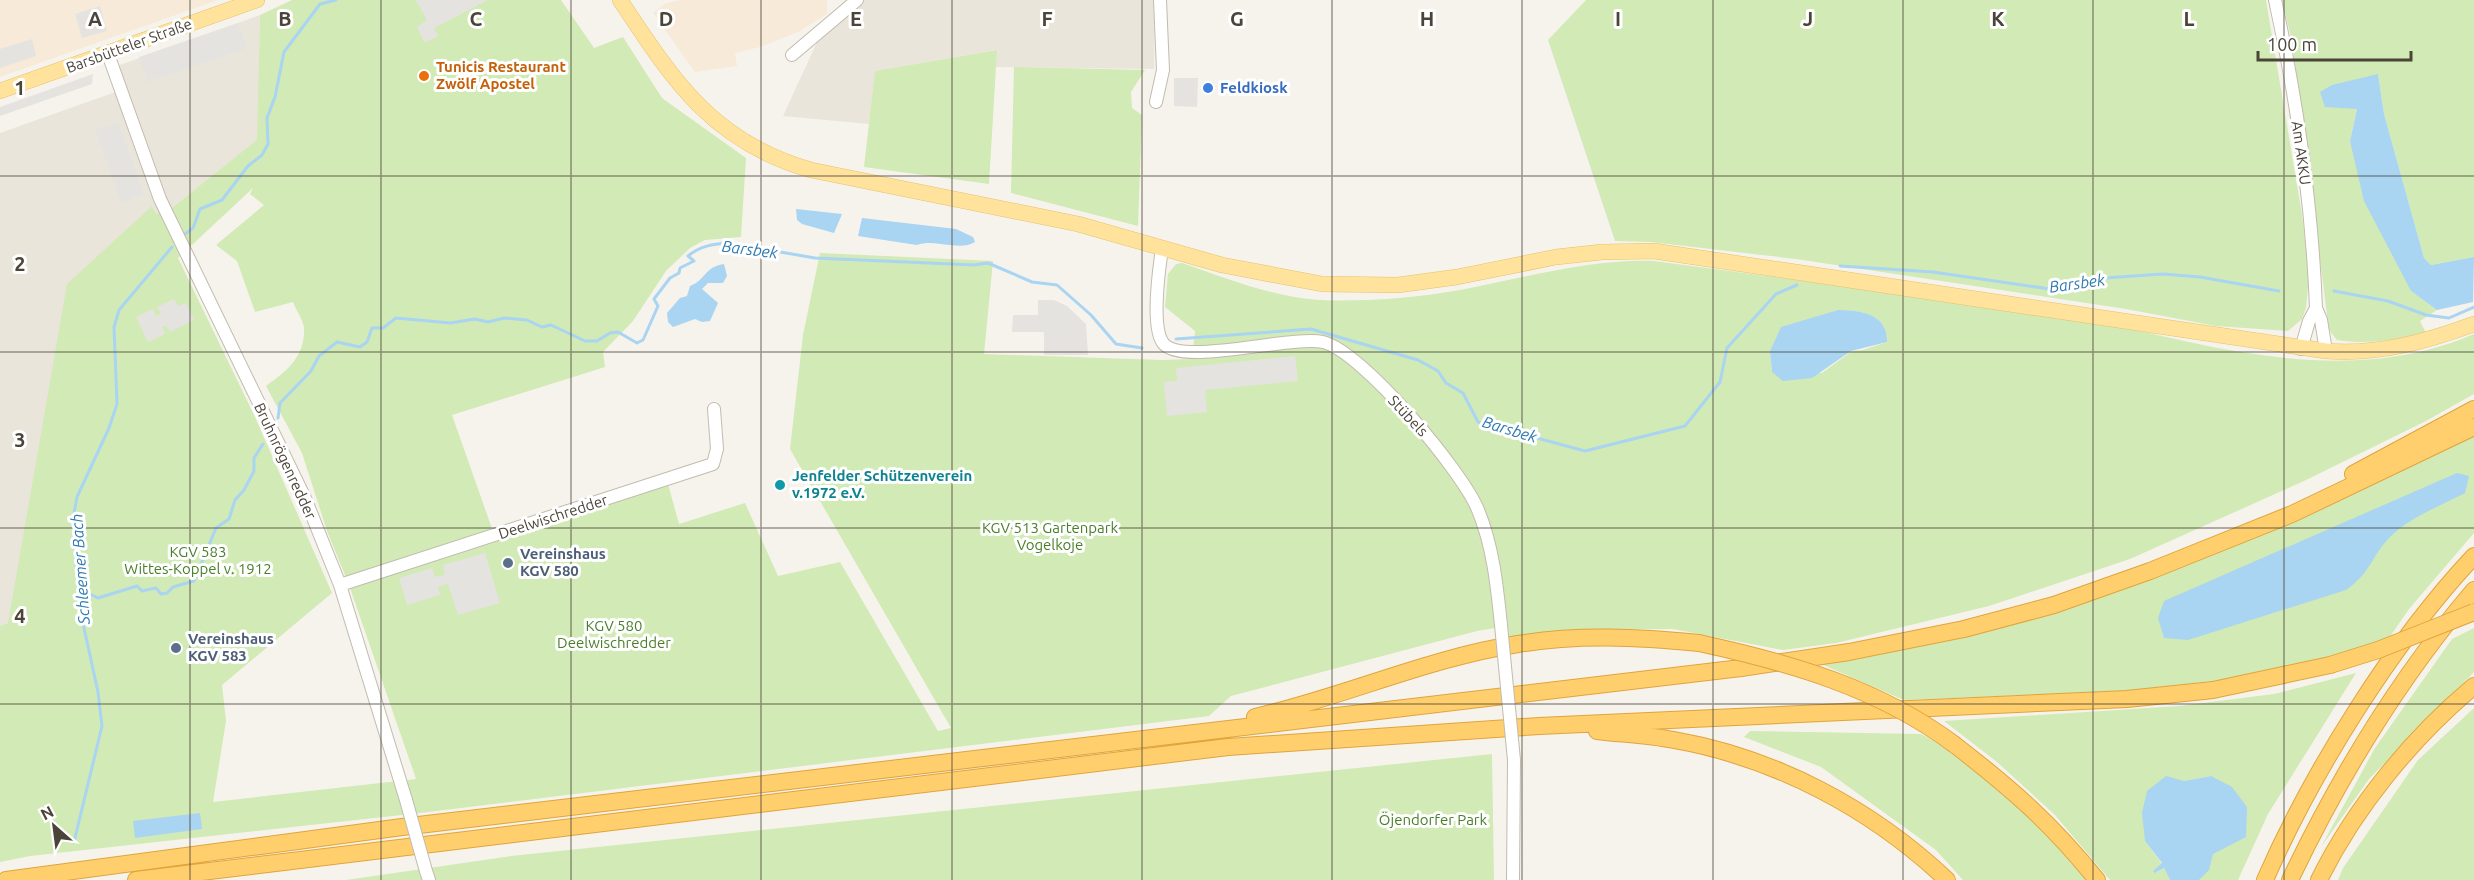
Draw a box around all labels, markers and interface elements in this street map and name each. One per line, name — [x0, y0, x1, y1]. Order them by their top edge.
text: A — [88, 7, 102, 30]
text: B — [278, 7, 292, 30]
text: C — [470, 7, 483, 30]
text: D — [659, 7, 673, 30]
text: E — [850, 7, 862, 30]
text: F — [1041, 7, 1053, 30]
text: G — [1230, 7, 1244, 30]
text: H — [1420, 7, 1434, 30]
text: I — [1615, 7, 1621, 30]
text: J — [1803, 7, 1813, 30]
text: K — [1991, 7, 2005, 30]
text: L — [2184, 7, 2195, 30]
street label: Barsbütteler Straße — [64, 15, 194, 76]
scale bar — [2258, 24, 2411, 62]
text: 100 m — [2267, 34, 2317, 54]
place label: Tunicis Restaurant Zwölf Apostel — [436, 58, 566, 92]
marker: Tunicis Restaurant Zwölf Apostel — [417, 69, 431, 83]
text: 1 — [14, 76, 26, 99]
place label: Feldkiosk — [1220, 79, 1288, 96]
marker: Feldkiosk — [1201, 81, 1215, 95]
street label: Am AKKU — [2289, 120, 2314, 186]
water label: Barsbek — [721, 237, 780, 261]
text: 2 — [14, 252, 26, 275]
water label: Barsbek — [2048, 270, 2107, 296]
street label: Stübels — [1385, 392, 1432, 440]
street label: Bruhnrögenredder — [251, 400, 320, 522]
water label: Barsbek — [1480, 412, 1540, 446]
text: 3 — [14, 428, 26, 451]
place label: Jenfelder Schützenverein v.1972 e.V. — [792, 467, 972, 501]
marker: Jenfelder Schützenverein v.1972 e.V. — [773, 478, 787, 492]
street label: Deelwischredder — [496, 491, 610, 542]
water label: Schleemer Bach — [67, 513, 93, 626]
park label: KGV 513 Gartenpark Vogelkoje — [982, 519, 1119, 553]
park label: KGV 583 Wittes-Koppel v. 1912 — [124, 543, 272, 577]
place label: Vereinshaus KGV 580 — [520, 545, 606, 579]
marker: Vereinshaus KGV 580 — [501, 556, 515, 570]
text: 4 — [14, 604, 26, 627]
park label: KGV 580 Deelwischredder — [557, 617, 671, 651]
place label: Vereinshaus KGV 583 — [188, 630, 274, 664]
marker: Vereinshaus KGV 583 — [169, 641, 183, 655]
north arrow — [24, 796, 84, 856]
text: N — [37, 802, 56, 824]
park label: Öjendorfer Park — [1379, 811, 1488, 828]

